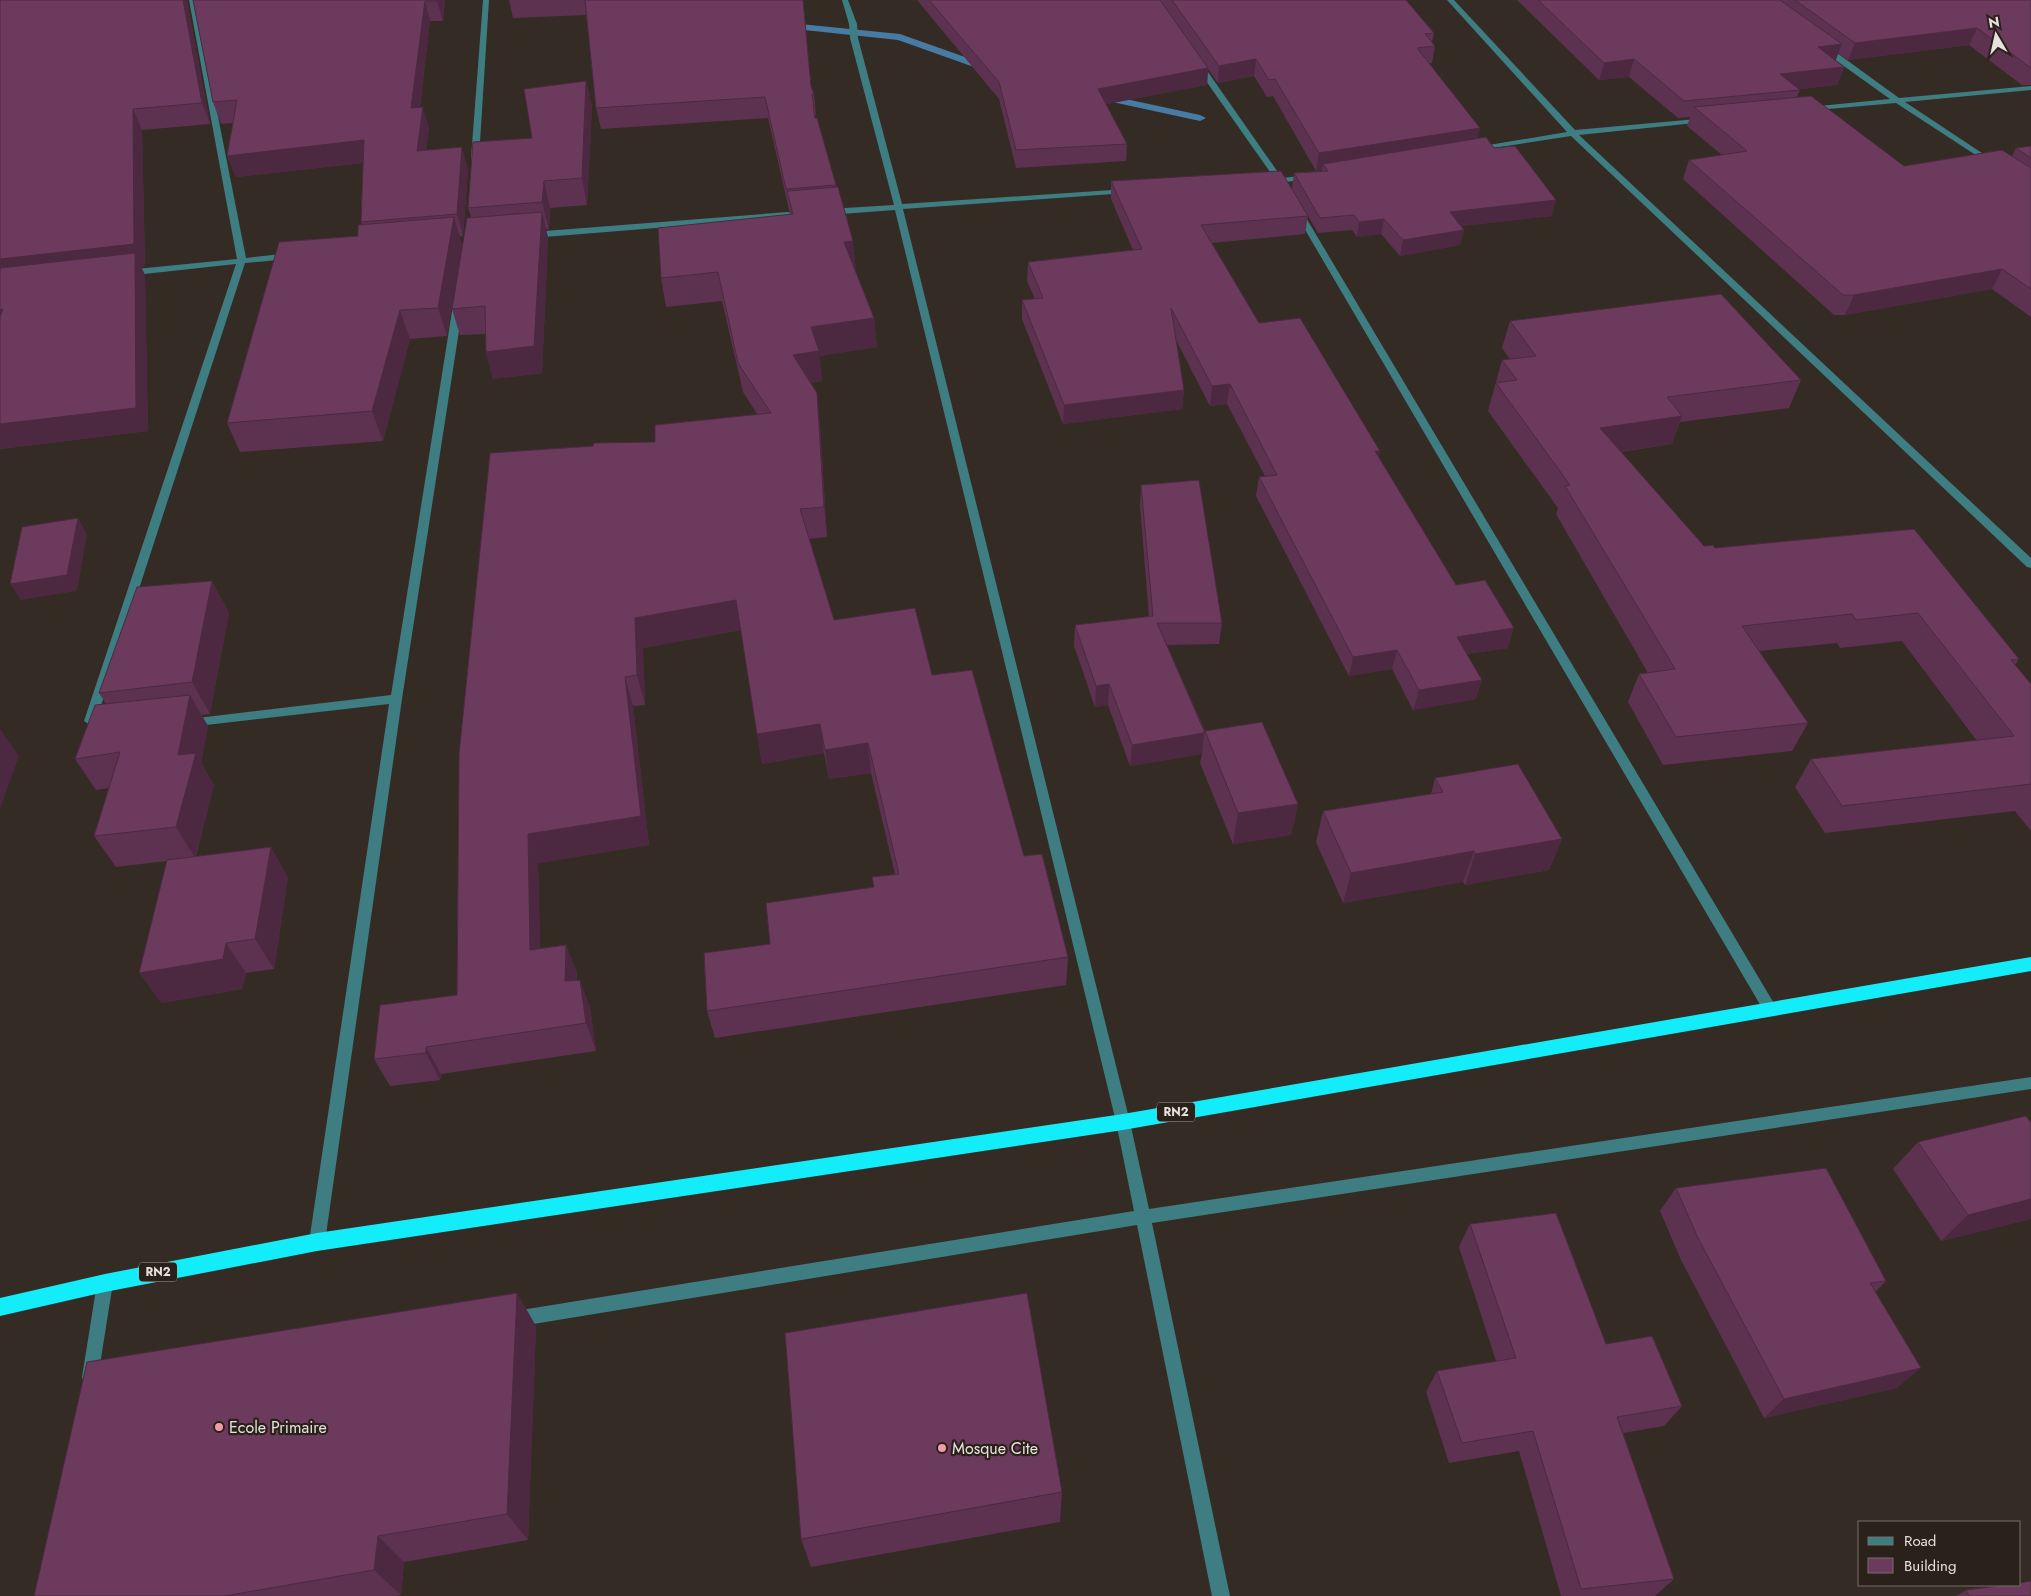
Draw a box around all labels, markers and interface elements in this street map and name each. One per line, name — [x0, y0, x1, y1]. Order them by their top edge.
north arrow — [1971, 10, 2021, 60]
text: N — [1987, 11, 2001, 33]
road number: RN2 — [1157, 1102, 1195, 1122]
road number: RN2 — [139, 1262, 177, 1282]
place label: Ecole Primaire — [229, 1416, 327, 1439]
marker: Ecole Primaire — [213, 1421, 225, 1433]
place label: Mosque Cite — [952, 1437, 1038, 1460]
marker: Mosque Cite — [936, 1442, 948, 1454]
legend — [1858, 1521, 2021, 1586]
text: Road — [1904, 1530, 1936, 1552]
text: Building — [1904, 1555, 1956, 1577]

